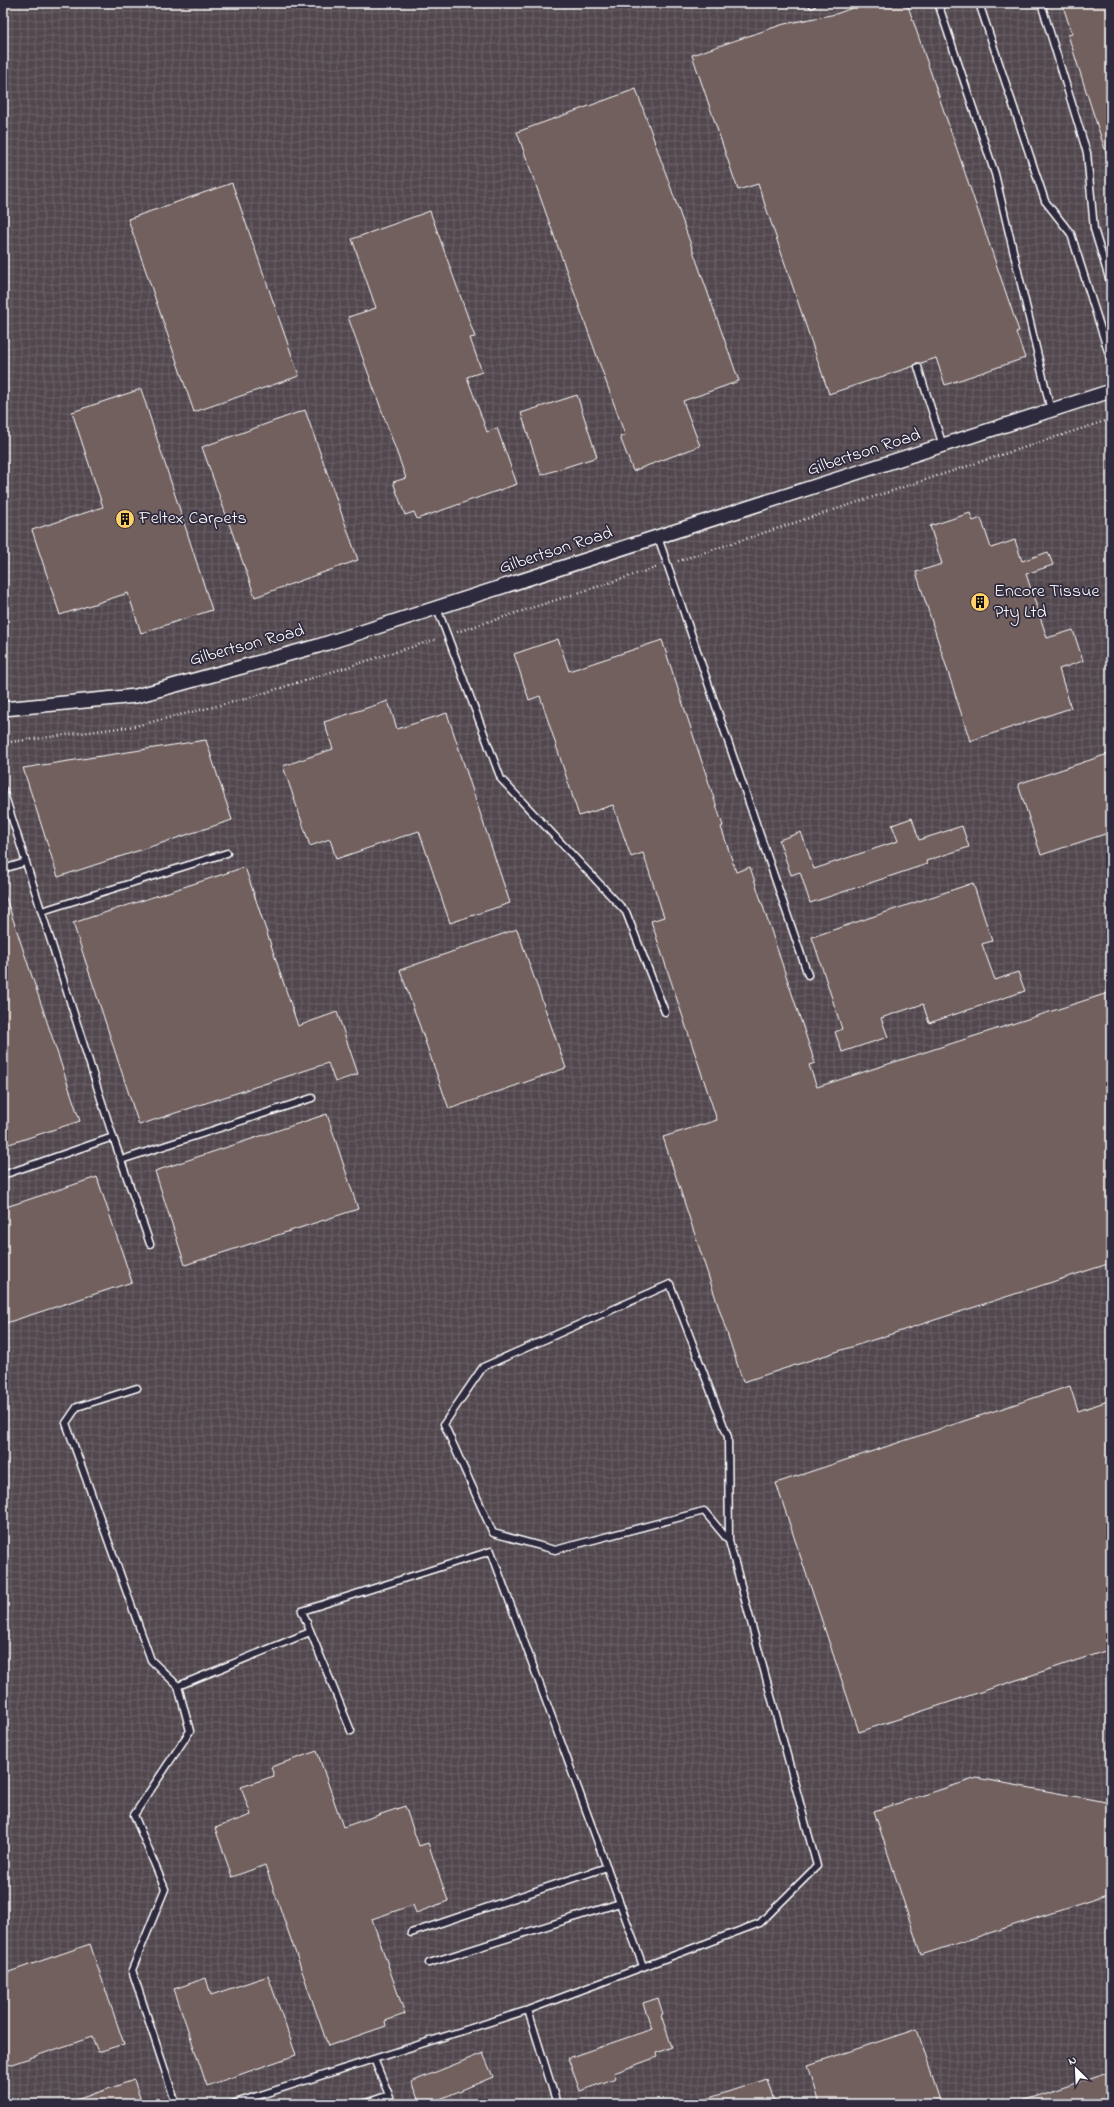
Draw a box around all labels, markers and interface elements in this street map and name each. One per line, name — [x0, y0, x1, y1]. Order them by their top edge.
street label: Gilbertson Road — [804, 422, 924, 484]
place label: Feltex Carpets — [138, 506, 247, 532]
building icon: Feltex Carpets — [114, 508, 136, 530]
street label: Gilbertson Road — [496, 520, 616, 582]
place label: Encore Tissue Pty Ltd — [994, 579, 1100, 626]
building icon: Encore Tissue Pty Ltd — [969, 591, 991, 613]
street label: Gilbertson Road — [187, 618, 307, 674]
north arrow — [1056, 2049, 1096, 2089]
text: N — [1066, 2052, 1079, 2070]

